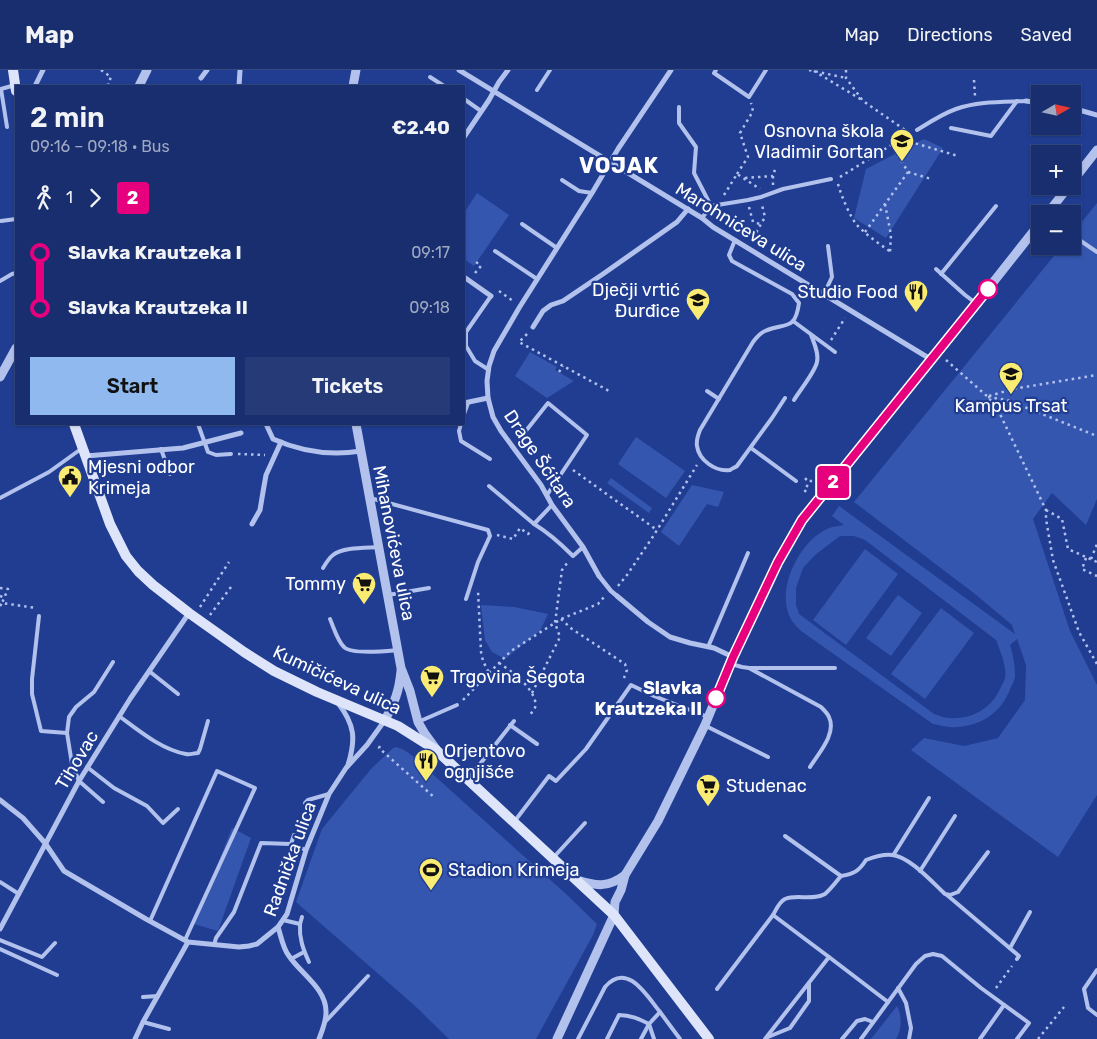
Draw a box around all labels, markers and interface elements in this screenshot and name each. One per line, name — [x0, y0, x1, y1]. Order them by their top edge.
text: Map — [25, 21, 74, 49]
text: Map — [844, 24, 879, 46]
text: Directions — [907, 24, 993, 46]
text: Saved — [1021, 24, 1072, 46]
north arrow — [1031, 85, 1081, 135]
map controls — [1031, 85, 1081, 255]
text: 2 min — [30, 101, 105, 134]
text: €2.40 — [392, 116, 450, 139]
place label: Osnovna škola Vladimir Gortan — [754, 120, 884, 163]
school or university icon: Osnovna škola Vladimir Gortan — [889, 128, 915, 162]
text: 09:16 – 09:18 · Bus — [30, 137, 170, 156]
button: + — [1031, 145, 1081, 195]
district label: VOJAK — [579, 152, 659, 179]
street label: Marohnićeva ulica — [671, 178, 811, 276]
icon: walk — [30, 184, 58, 212]
icon: forward — [81, 184, 109, 212]
text: 2 — [127, 187, 139, 209]
text: 1 — [66, 188, 73, 207]
button: − — [1031, 205, 1081, 255]
text: Slavka Krautzeka I — [68, 241, 242, 264]
text: 09:17 — [411, 243, 450, 262]
place label: Dječji vrtić Đurđice — [592, 279, 680, 322]
restaurant icon: Studio Food — [903, 279, 929, 313]
unlabelled marker — [978, 279, 998, 299]
place label: Studio Food — [797, 281, 898, 303]
school or university icon: Dječji vrtić Đurđice — [685, 287, 711, 321]
text: Slavka Krautzeka II — [68, 296, 248, 319]
text: 09:18 — [409, 298, 450, 317]
button: Start — [30, 357, 235, 415]
button: Tickets — [245, 357, 450, 415]
school or university icon: Kampus Trsat — [998, 361, 1024, 395]
place label: Kampus Trsat — [954, 395, 1068, 417]
street label: Drage Šćitara — [499, 406, 581, 512]
place label: Mjesni odbor Krimeja — [88, 456, 195, 499]
street label: Mihanovićeva ulica — [368, 463, 420, 623]
public building icon: Mjesni odbor Krimeja — [57, 464, 83, 498]
line badge: 2 — [817, 466, 849, 498]
text: 2 — [827, 471, 839, 493]
supermarket icon: Tommy — [351, 571, 377, 605]
place label: Tommy — [285, 573, 346, 595]
street label: Kumičićeva ulica — [269, 641, 405, 719]
supermarket icon: Trgovina Šegota — [419, 664, 445, 698]
place label: Trgovina Šegota — [450, 666, 585, 688]
place label: Slavka Krautzeka II — [594, 677, 702, 720]
marker: Slavka Krautzeka II — [706, 688, 726, 708]
street label: Tihovac — [51, 726, 103, 794]
place label: Orjentovo ognjišće — [444, 740, 525, 783]
restaurant icon: Orjentovo ognjišće — [413, 748, 439, 782]
supermarket icon: Studenac — [695, 773, 721, 807]
place label: Studenac — [726, 775, 807, 797]
street label: Radnička ulica — [259, 799, 321, 919]
sports icon: Stadion Krimeja — [418, 857, 444, 891]
place label: Stadion Krimeja — [448, 859, 580, 881]

